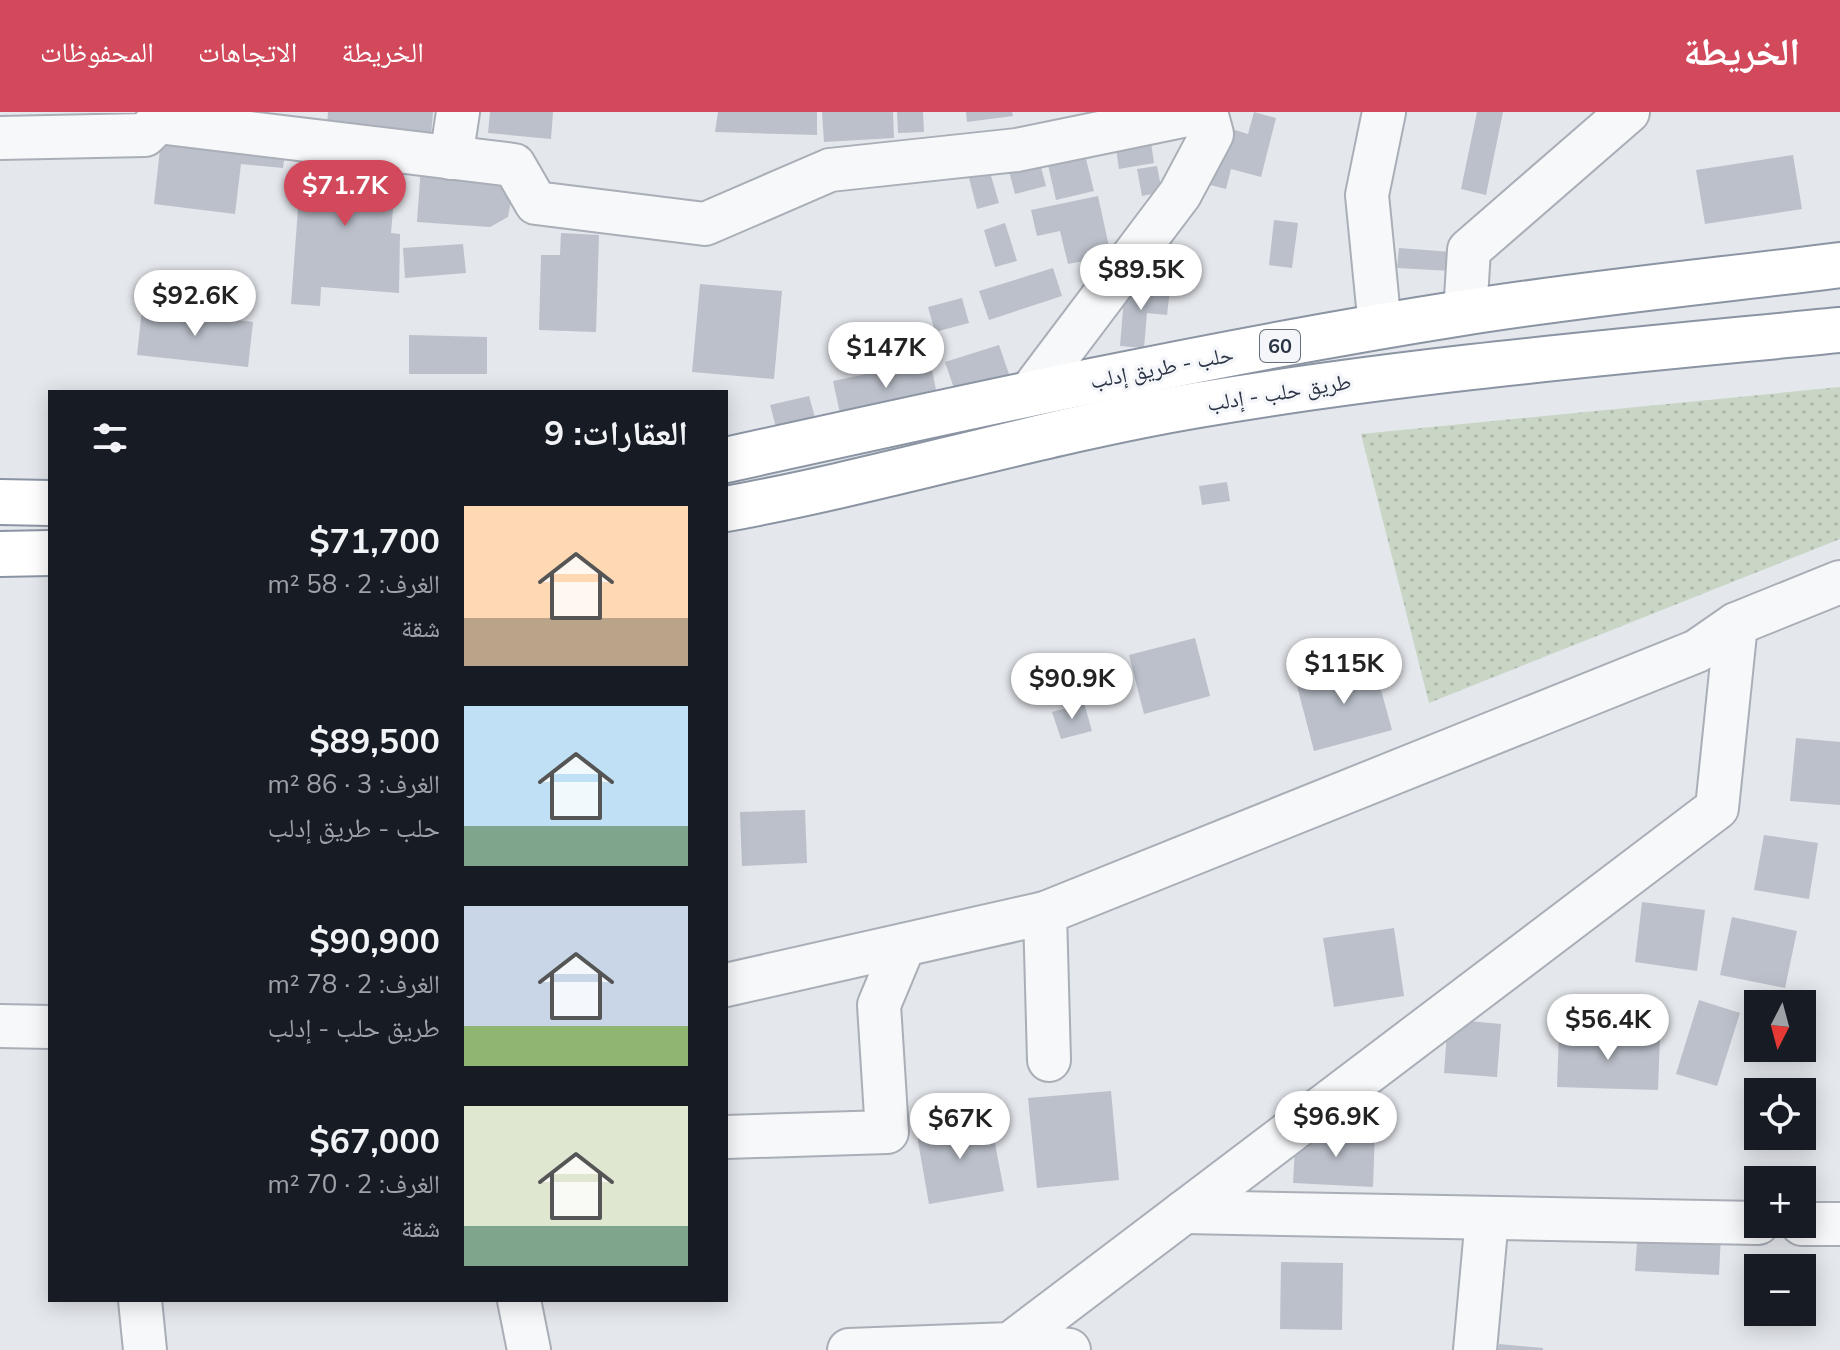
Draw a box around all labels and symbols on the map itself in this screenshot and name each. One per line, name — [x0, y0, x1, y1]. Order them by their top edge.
pin: $71.7K — [280, 160, 410, 228]
pin: $89.5K — [1076, 244, 1206, 312]
pin: $92.6K — [130, 270, 260, 338]
pin: $147K — [830, 322, 942, 390]
road number: 60 — [1260, 330, 1300, 362]
street label: حلب - طريق إدلب — [1088, 339, 1236, 397]
street label: طريق حلب - إدلب — [1205, 367, 1353, 419]
pin: $115K — [1288, 638, 1400, 706]
pin: $90.9K — [1007, 653, 1137, 721]
north arrow — [1744, 990, 1816, 1062]
pin: $56.4K — [1543, 994, 1673, 1062]
pin: $96.9K — [1271, 1091, 1401, 1159]
pin: $67K — [913, 1093, 1007, 1161]

